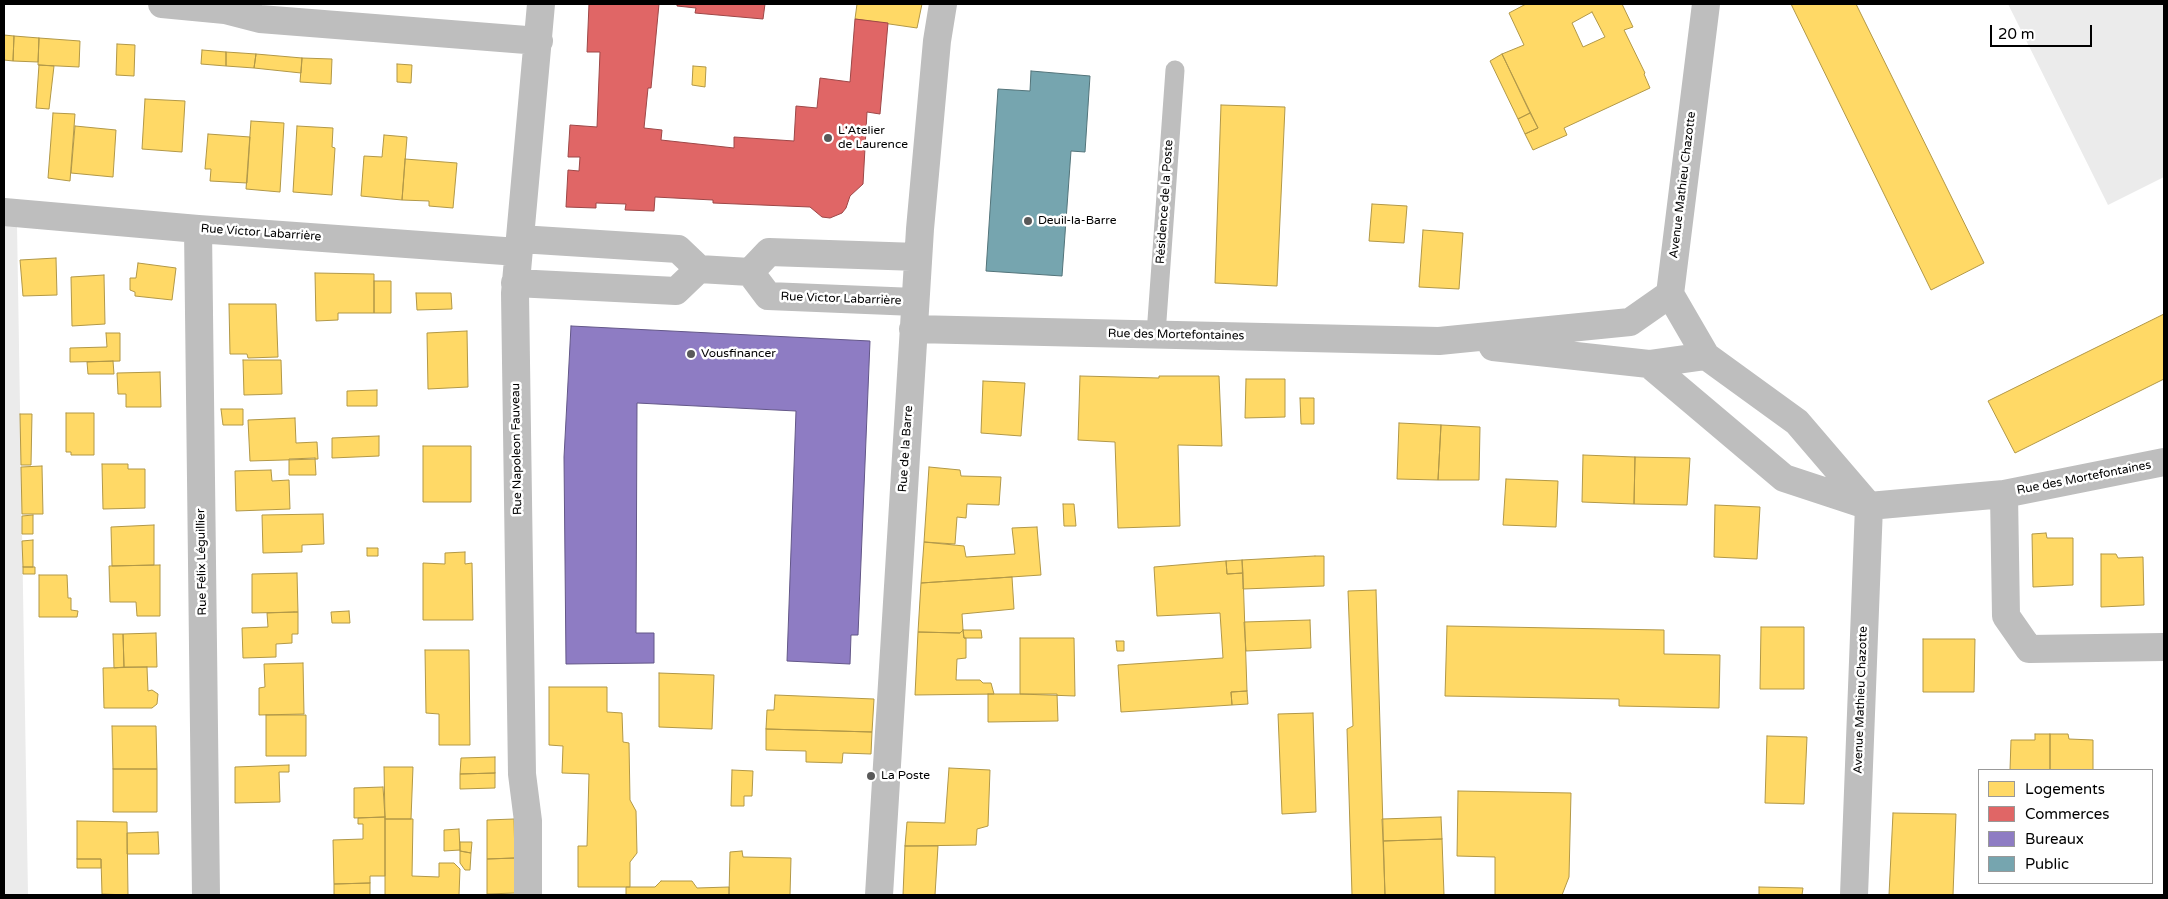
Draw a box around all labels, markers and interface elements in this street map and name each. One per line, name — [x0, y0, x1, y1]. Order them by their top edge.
scale bar — [1993, 15, 2096, 47]
text: 20 m — [1998, 25, 2035, 43]
street label: Avenue Mathieu Chazotte — [1667, 111, 1699, 259]
place label: L'Atelier de Laurence — [838, 124, 908, 152]
marker: L'Atelier de Laurence — [822, 132, 834, 144]
street label: Résidence de la Poste — [1153, 139, 1177, 265]
place label: Deuil-la-Barre — [1038, 214, 1117, 228]
marker: Deuil-la-Barre — [1022, 215, 1034, 227]
street label: Rue Victor Labarrière — [200, 222, 322, 244]
street label: Rue Victor Labarrière — [780, 290, 902, 308]
street label: Rue des Mortefontaines — [1108, 327, 1244, 343]
place label: Vousfinancer — [701, 347, 776, 361]
marker: Vousfinancer — [685, 348, 697, 360]
street label: Rue Napoleon Fauveau — [509, 383, 525, 515]
street label: Rue de la Barre — [896, 405, 916, 493]
street label: Rue des Mortefontaines — [2016, 458, 2152, 498]
street label: Rue Félix Léguillier — [194, 508, 210, 616]
street label: Avenue Mathieu Chazotte — [1851, 626, 1871, 774]
place label: La Poste — [881, 769, 930, 783]
legend — [1978, 769, 2153, 884]
marker: La Poste — [865, 770, 877, 782]
text: Logements — [2025, 780, 2105, 798]
text: Commerces — [2025, 805, 2109, 823]
text: Bureaux — [2025, 830, 2084, 848]
text: Public — [2025, 855, 2069, 873]

